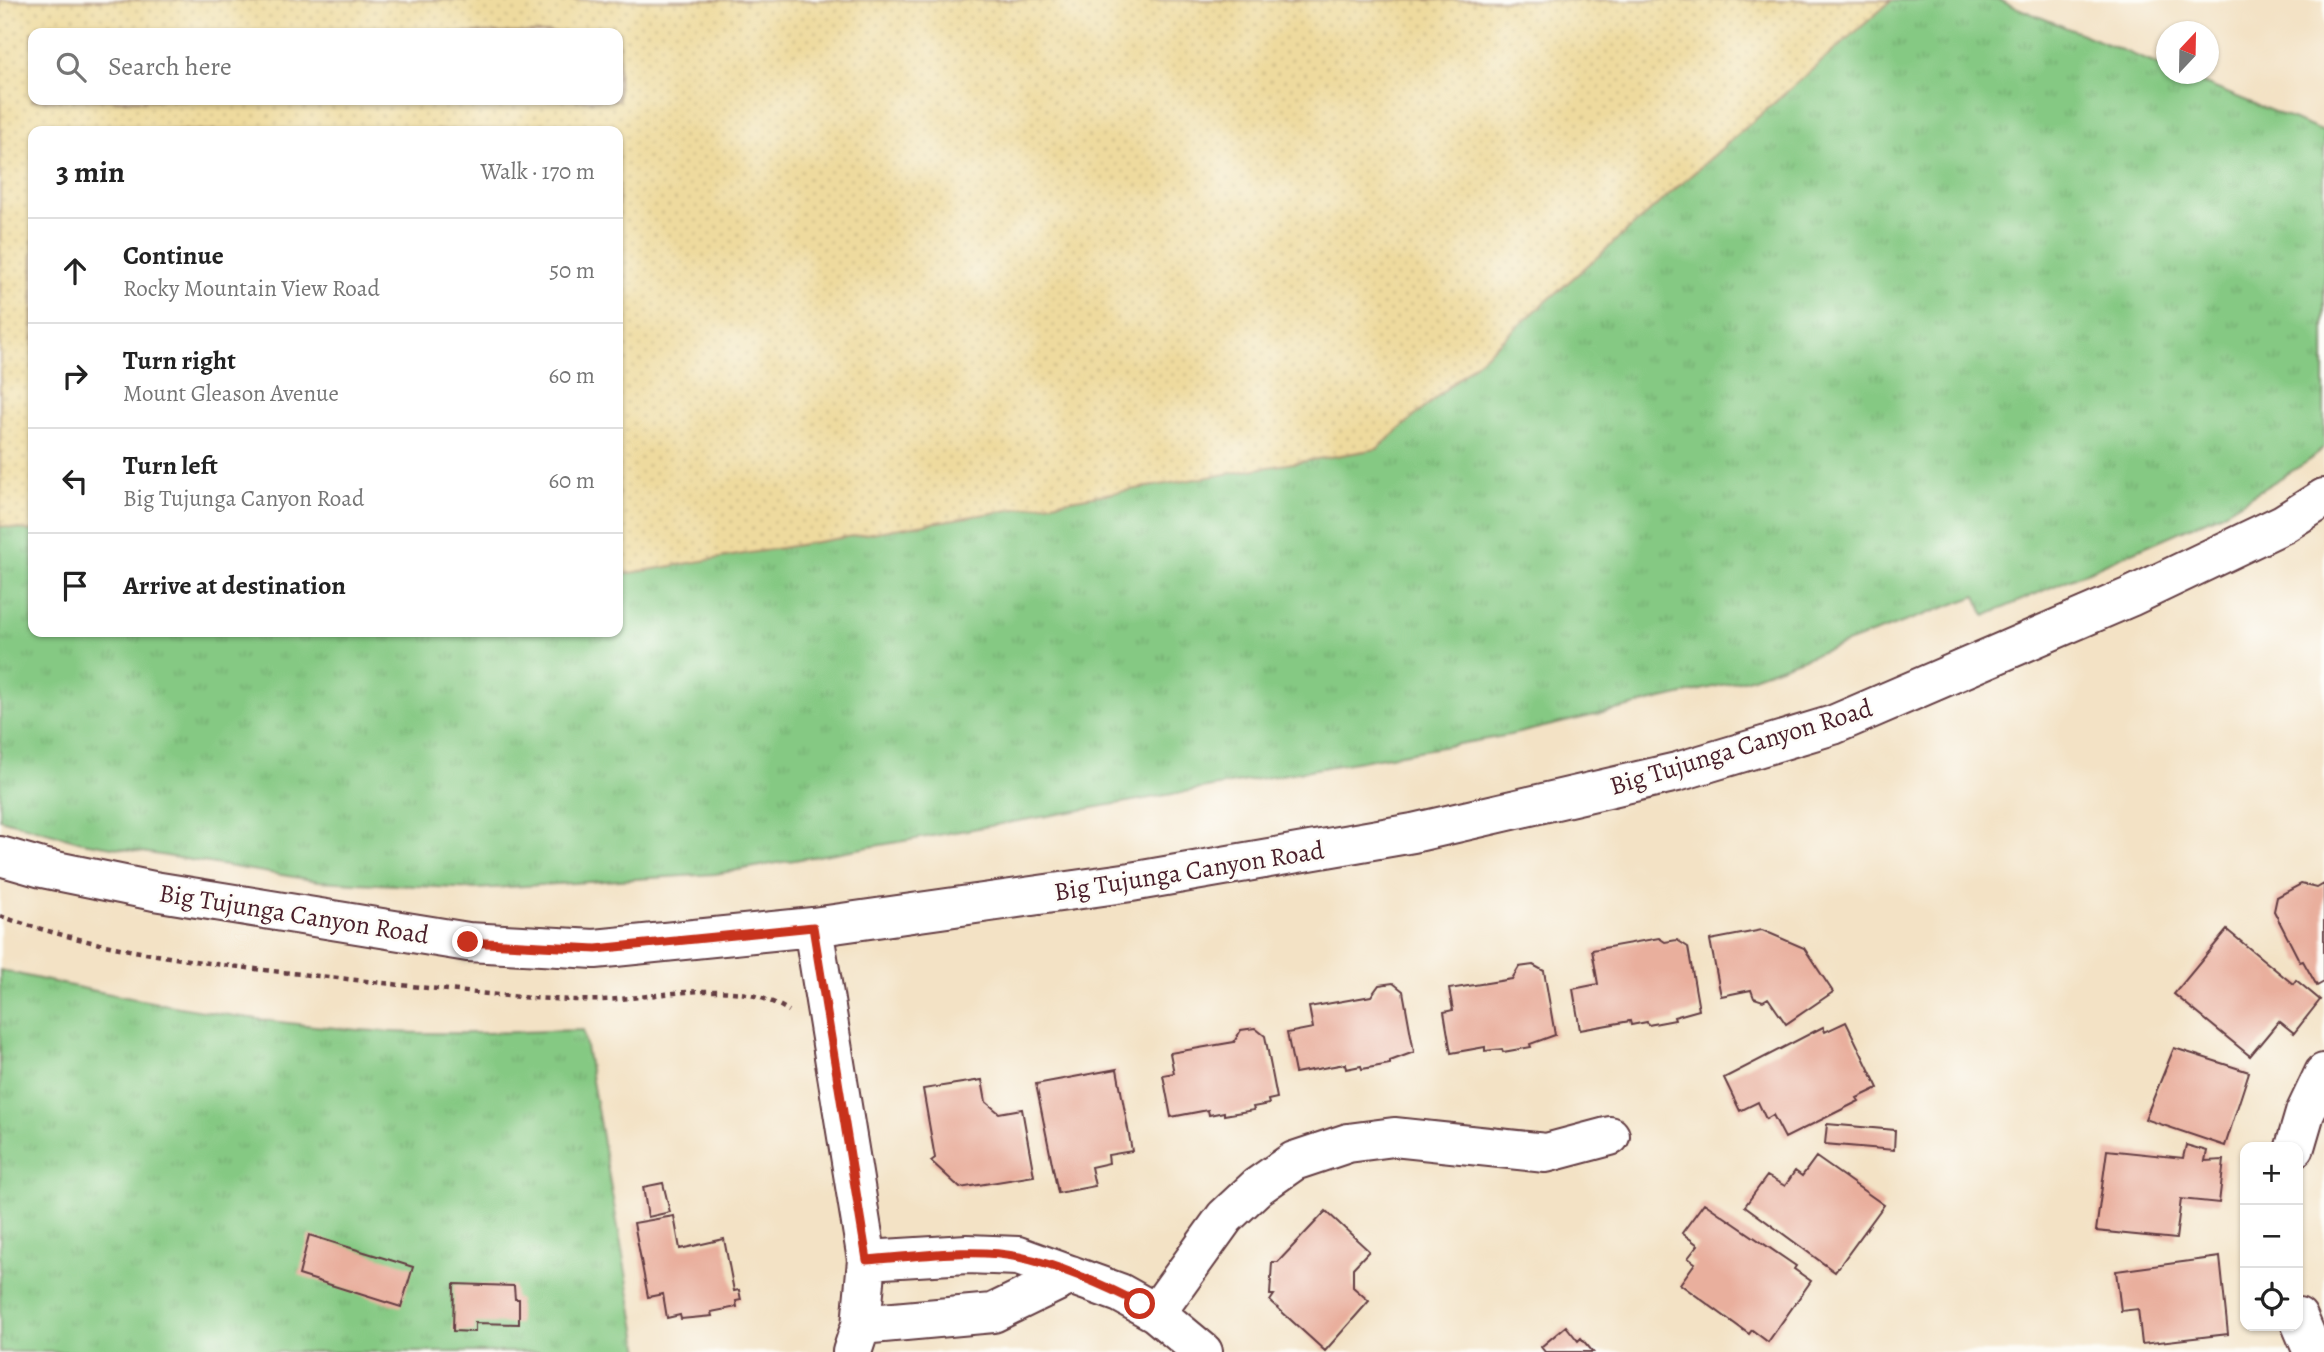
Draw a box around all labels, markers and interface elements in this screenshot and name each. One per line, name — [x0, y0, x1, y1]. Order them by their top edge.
north arrow — [2156, 21, 2219, 84]
search box — [28, 28, 623, 105]
icon: search — [52, 48, 90, 86]
text: Search here — [108, 49, 232, 84]
text: 3 min — [56, 152, 125, 192]
text: Walk · 170 m — [481, 156, 595, 187]
text: Continue — [123, 238, 224, 273]
icon: ahead — [56, 252, 94, 290]
text: 50 m — [549, 255, 595, 286]
text: Rocky Mountain View Road — [123, 273, 380, 304]
text: Turn right — [123, 343, 236, 378]
icon: right — [56, 357, 94, 395]
text: 60 m — [548, 360, 595, 391]
text: Mount Gleason Avenue — [123, 378, 339, 409]
text: Turn left — [123, 448, 218, 483]
icon: left — [56, 462, 94, 500]
text: 60 m — [548, 465, 595, 496]
text: Big Tujunga Canyon Road — [123, 483, 364, 514]
icon: arrive — [56, 567, 94, 605]
text: Arrive at destination — [123, 568, 346, 603]
street label: Big Tujunga Canyon Road — [1605, 690, 1877, 804]
street label: Big Tujunga Canyon Road — [1052, 832, 1326, 910]
street label: Big Tujunga Canyon Road — [157, 875, 431, 953]
route end — [452, 926, 483, 957]
map controls — [2240, 1142, 2303, 1331]
button: + — [2240, 1142, 2303, 1205]
button: − — [2240, 1205, 2303, 1268]
button: locate — [2240, 1268, 2303, 1331]
route start — [1124, 1288, 1155, 1319]

